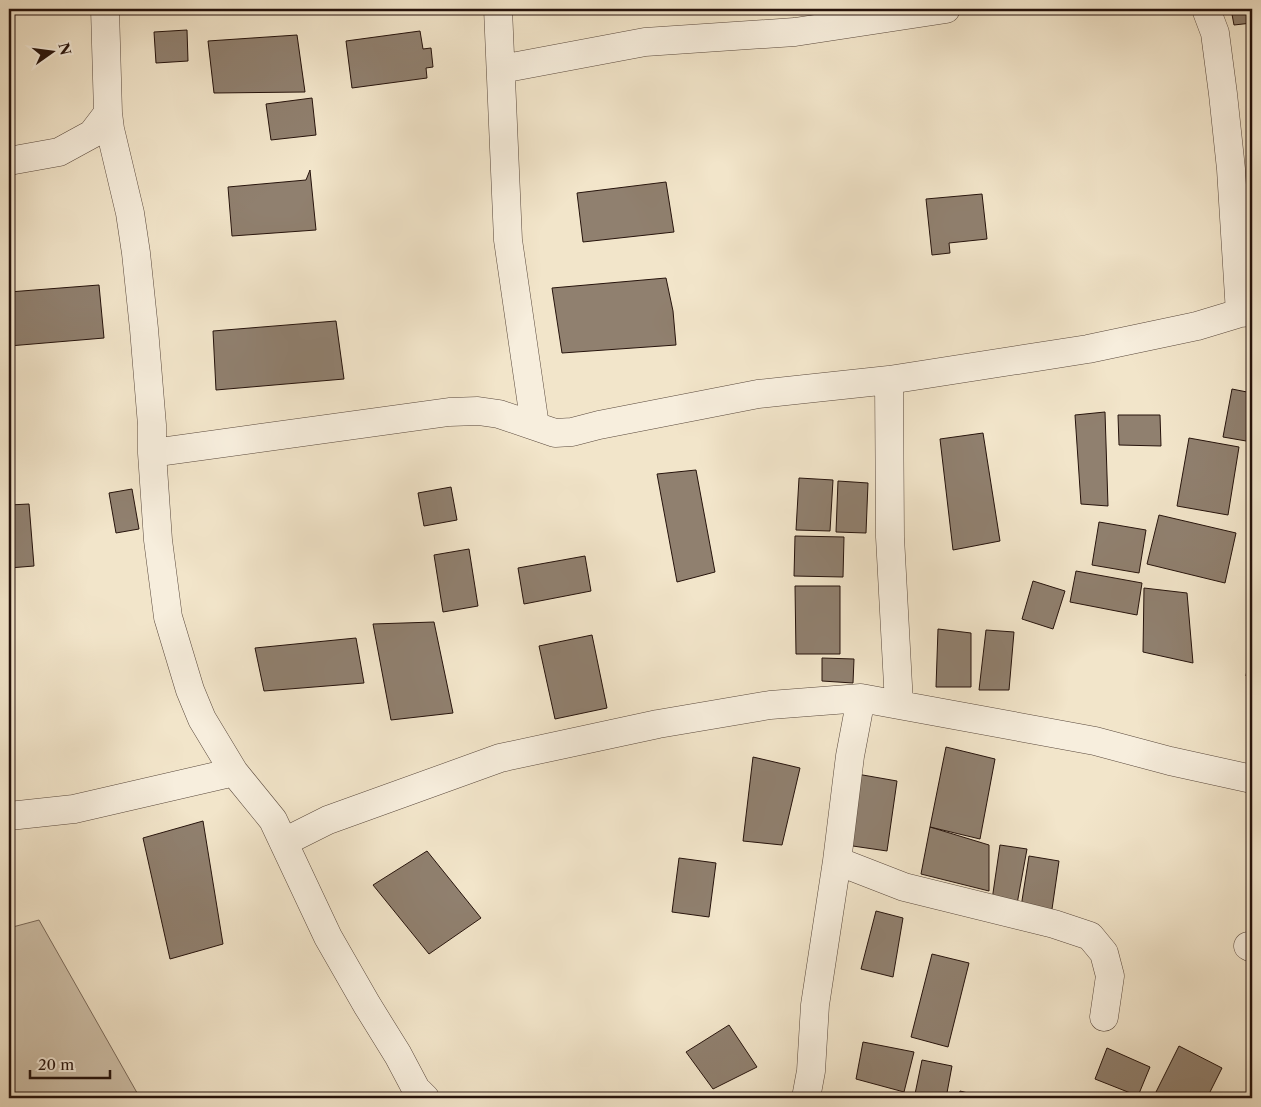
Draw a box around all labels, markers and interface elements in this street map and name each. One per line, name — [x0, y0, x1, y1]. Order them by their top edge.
north arrow — [28, 28, 78, 78]
text: N — [54, 41, 75, 57]
scale bar — [30, 1047, 110, 1079]
text: 20 m — [38, 1055, 74, 1074]

